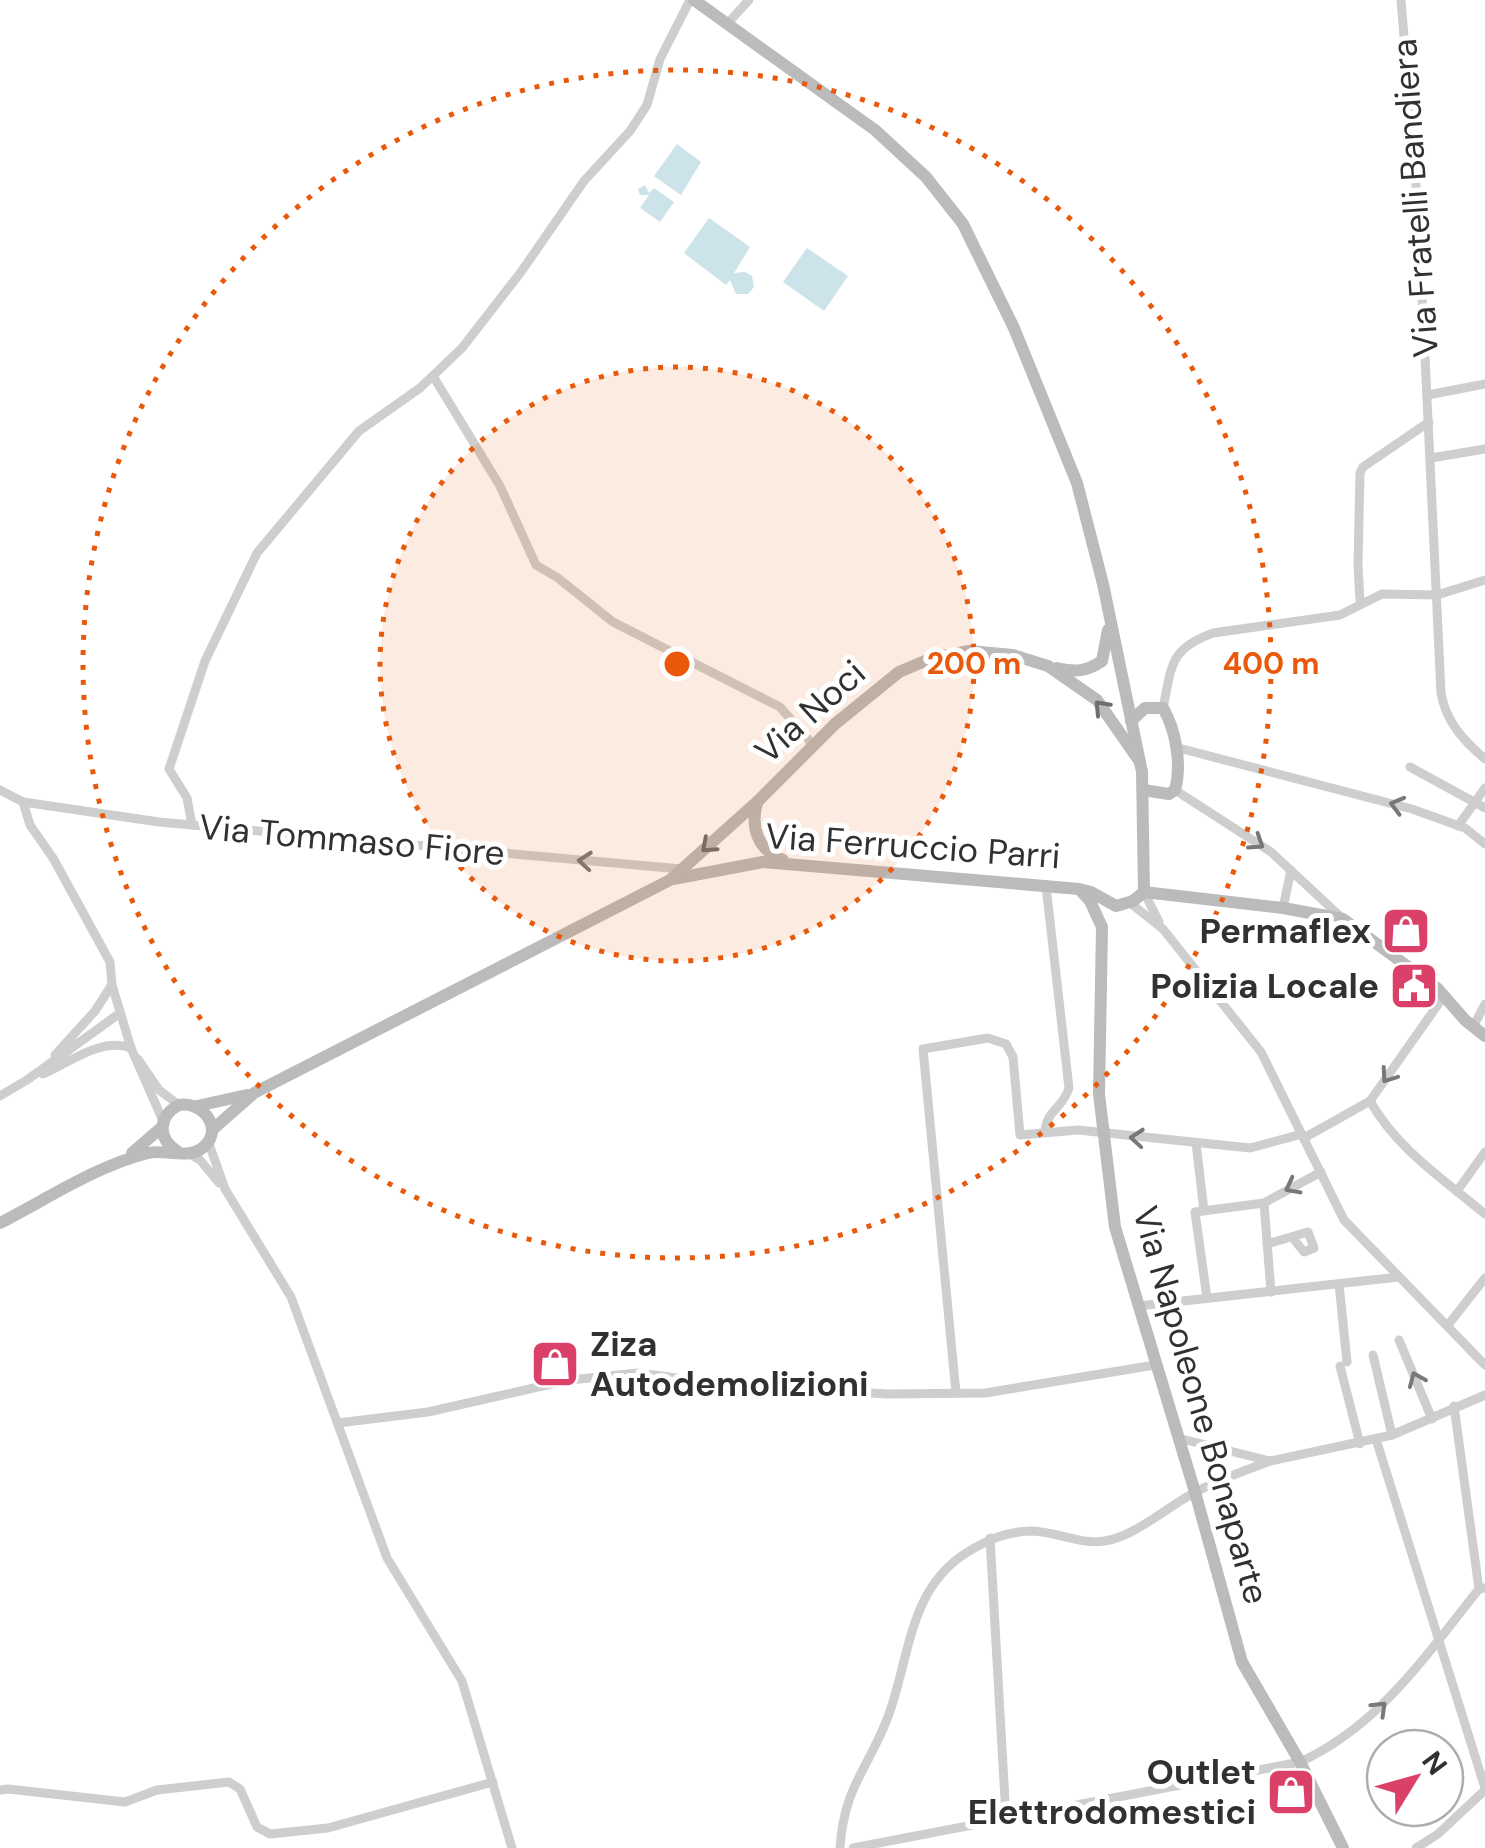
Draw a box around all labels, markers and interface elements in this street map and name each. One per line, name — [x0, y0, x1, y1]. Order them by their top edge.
street label: Via Fratelli Bandiera — [1381, 37, 1449, 359]
text: 200 m — [927, 644, 1021, 683]
text: 400 m — [1222, 644, 1320, 683]
centre of rings — [659, 646, 695, 682]
street label: Via Noci — [745, 650, 875, 774]
one-way arrow — [1095, 700, 1113, 719]
one-way arrow — [1388, 796, 1406, 817]
street label: Via Tommaso Fiore — [197, 804, 507, 876]
street label: Via Ferruccio Parri — [764, 813, 1062, 879]
one-way arrow — [1247, 830, 1265, 849]
one-way arrow — [701, 834, 720, 852]
one-way arrow — [576, 851, 592, 873]
shop icon: Permaflex — [1380, 905, 1432, 957]
place label: Permaflex — [1199, 908, 1371, 954]
public building icon: Polizia Locale — [1388, 960, 1440, 1012]
place label: Polizia Locale — [1150, 963, 1379, 1009]
one-way arrow — [1382, 1065, 1399, 1083]
one-way arrow — [1129, 1127, 1145, 1149]
one-way arrow — [1285, 1175, 1303, 1195]
street label: Via Napoleone Bonaparte — [1122, 1201, 1280, 1609]
place label: Ziza Autodemolizioni — [590, 1321, 869, 1407]
shop icon: Ziza Autodemolizioni — [529, 1338, 581, 1390]
one-way arrow — [1407, 1371, 1427, 1389]
one-way arrow — [1368, 1702, 1386, 1720]
north arrow — [1365, 1728, 1465, 1828]
text: N — [1414, 1744, 1455, 1783]
place label: Outlet Elettrodomestici — [968, 1749, 1256, 1835]
shop icon: Outlet Elettrodomestici — [1265, 1766, 1317, 1818]

